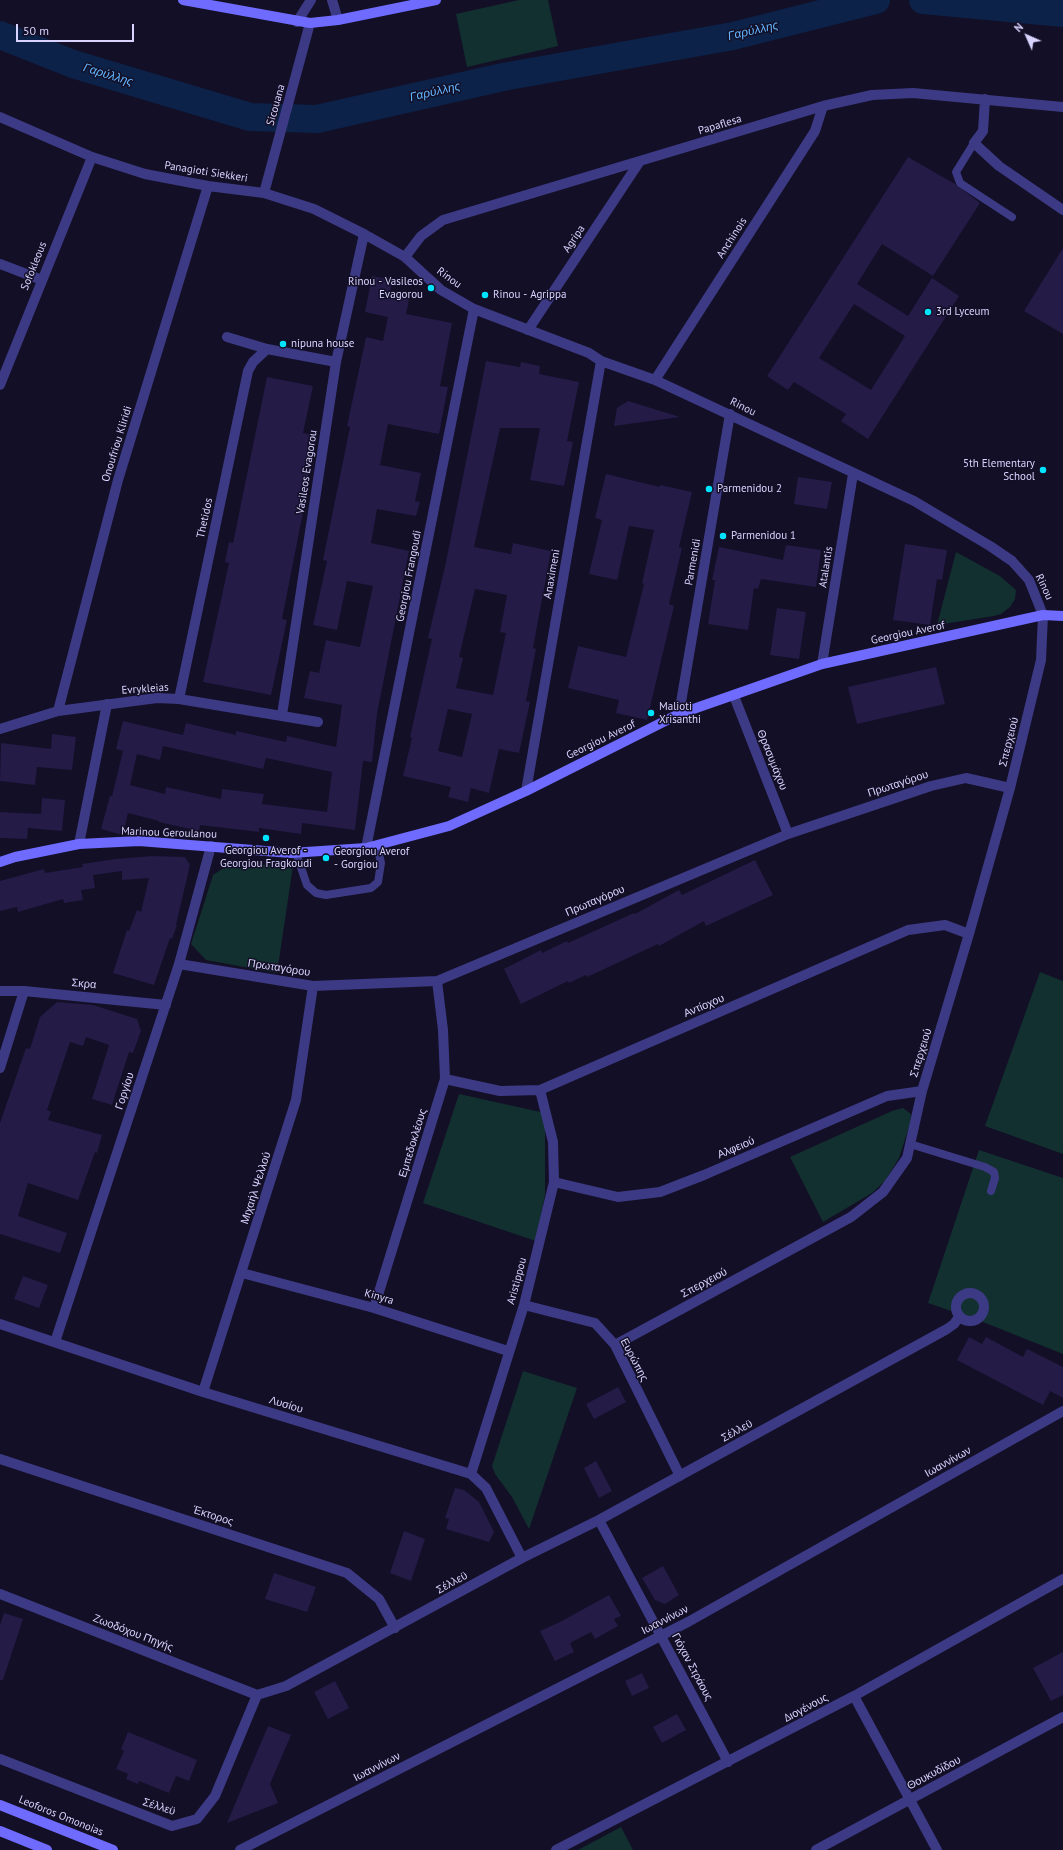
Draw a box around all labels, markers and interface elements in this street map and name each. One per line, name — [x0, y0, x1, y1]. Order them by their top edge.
scale bar — [18, 16, 136, 42]
north arrow — [1007, 16, 1047, 56]
water label: Γαρύλλης — [726, 18, 780, 44]
text: N — [1011, 20, 1026, 35]
text: 50 m — [23, 23, 49, 38]
water label: Γαρύλλης — [81, 61, 135, 89]
water label: Γαρύλλης — [408, 79, 462, 105]
street label: Sicouana — [264, 83, 288, 127]
street label: Papaflesa — [697, 112, 743, 138]
street label: Panagioti Siekkeri — [163, 159, 249, 185]
street label: Anchinois — [714, 215, 750, 261]
street label: Agripa — [560, 223, 588, 255]
street label: Sofokleous — [18, 240, 50, 292]
street label: Rinou — [434, 265, 464, 291]
place label: Rinou - Vasileos Evagorou — [348, 275, 423, 301]
marker: Rinou - Vasileos Evagorou — [426, 283, 436, 293]
place label: Rinou - Agrippa — [493, 288, 566, 302]
marker: Rinou - Agrippa — [480, 290, 490, 300]
place label: 3rd Lyceum — [936, 305, 989, 319]
marker: 3rd Lyceum — [923, 307, 933, 317]
place label: nipuna house — [291, 337, 354, 351]
marker: nipuna house — [278, 339, 288, 349]
street label: Rinou — [728, 395, 758, 419]
street label: Onoufriou Kliridi — [99, 404, 135, 484]
street label: Vasileos Evagorou — [294, 429, 320, 515]
place label: 5th Elementary School — [963, 457, 1035, 483]
marker: 5th Elementary School — [1038, 465, 1048, 475]
place label: Parmenidou 2 — [717, 482, 782, 496]
marker: Parmenidou 2 — [704, 484, 714, 494]
street label: Thetidos — [194, 497, 216, 539]
street label: Georgiou Frangoudi — [394, 529, 424, 623]
place label: Parmenidou 1 — [731, 529, 796, 543]
marker: Parmenidou 1 — [718, 531, 728, 541]
street label: Parmenidi — [682, 538, 704, 586]
street label: Atalantis — [816, 545, 836, 589]
street label: Anaximeni — [541, 548, 563, 600]
street label: Rinou — [1032, 572, 1056, 602]
street label: Georgiou Averof — [870, 619, 946, 647]
street label: Evrykleias — [121, 681, 169, 697]
place label: Malioti Xrisanthi — [659, 700, 701, 726]
marker: Malioti Xrisanthi — [646, 708, 656, 718]
street label: Σπερχειού — [996, 716, 1022, 768]
street label: Georgiou Averof — [564, 718, 638, 762]
street label: Θρασυμάχου — [754, 728, 790, 792]
street label: Πρωταγόρου — [866, 768, 930, 800]
street label: Marinou Geroulanou — [121, 825, 217, 841]
marker: Georgiou Averof - Georgiou Fragkoudi — [261, 833, 271, 843]
place label: Georgiou Averof - Georgiou Fragkoudi — [220, 844, 312, 870]
place label: Georgiou Averof - Gorgiou — [334, 845, 409, 871]
marker: Georgiou Averof - Gorgiou — [321, 853, 331, 863]
street label: Πρωταγόρου — [563, 883, 627, 919]
street label: Πρωταγόρου — [247, 957, 311, 979]
street label: Σκρα — [71, 976, 97, 992]
street label: Αντίοχου — [682, 992, 726, 1020]
street label: Σπερχειού — [907, 1027, 935, 1079]
street label: Γοργίου — [113, 1071, 137, 1111]
street label: Εμπεδοκλέους — [396, 1107, 430, 1179]
street label: Αλφειού — [715, 1134, 757, 1162]
street label: Μιχαήλ Ψελλού — [238, 1150, 274, 1226]
street label: Aristippou — [504, 1256, 530, 1306]
street label: Σπερχειού — [679, 1265, 729, 1301]
street label: Kinyra — [363, 1287, 395, 1307]
street label: Ευρώπης — [617, 1336, 651, 1384]
street label: Λυσίου — [267, 1394, 305, 1416]
street label: Σέλλεϋ — [719, 1417, 755, 1445]
street label: Ιωαννίνων — [922, 1444, 974, 1480]
street label: Έκτορος — [191, 1503, 235, 1529]
street label: Σέλλεϋ — [434, 1569, 470, 1597]
street label: Ιωαννίνων — [639, 1603, 691, 1637]
street label: Ζωοδόχου Πηγής — [91, 1612, 175, 1654]
street label: Γιόχαν Στράους — [669, 1631, 715, 1703]
street label: Διογένους — [782, 1691, 830, 1725]
street label: Ιωαννίνων — [351, 1750, 403, 1784]
street label: Θουκυδίδου — [905, 1753, 963, 1793]
street label: Leoforos Omonoias — [17, 1793, 105, 1839]
street label: Σέλλεϋ — [141, 1796, 177, 1818]

